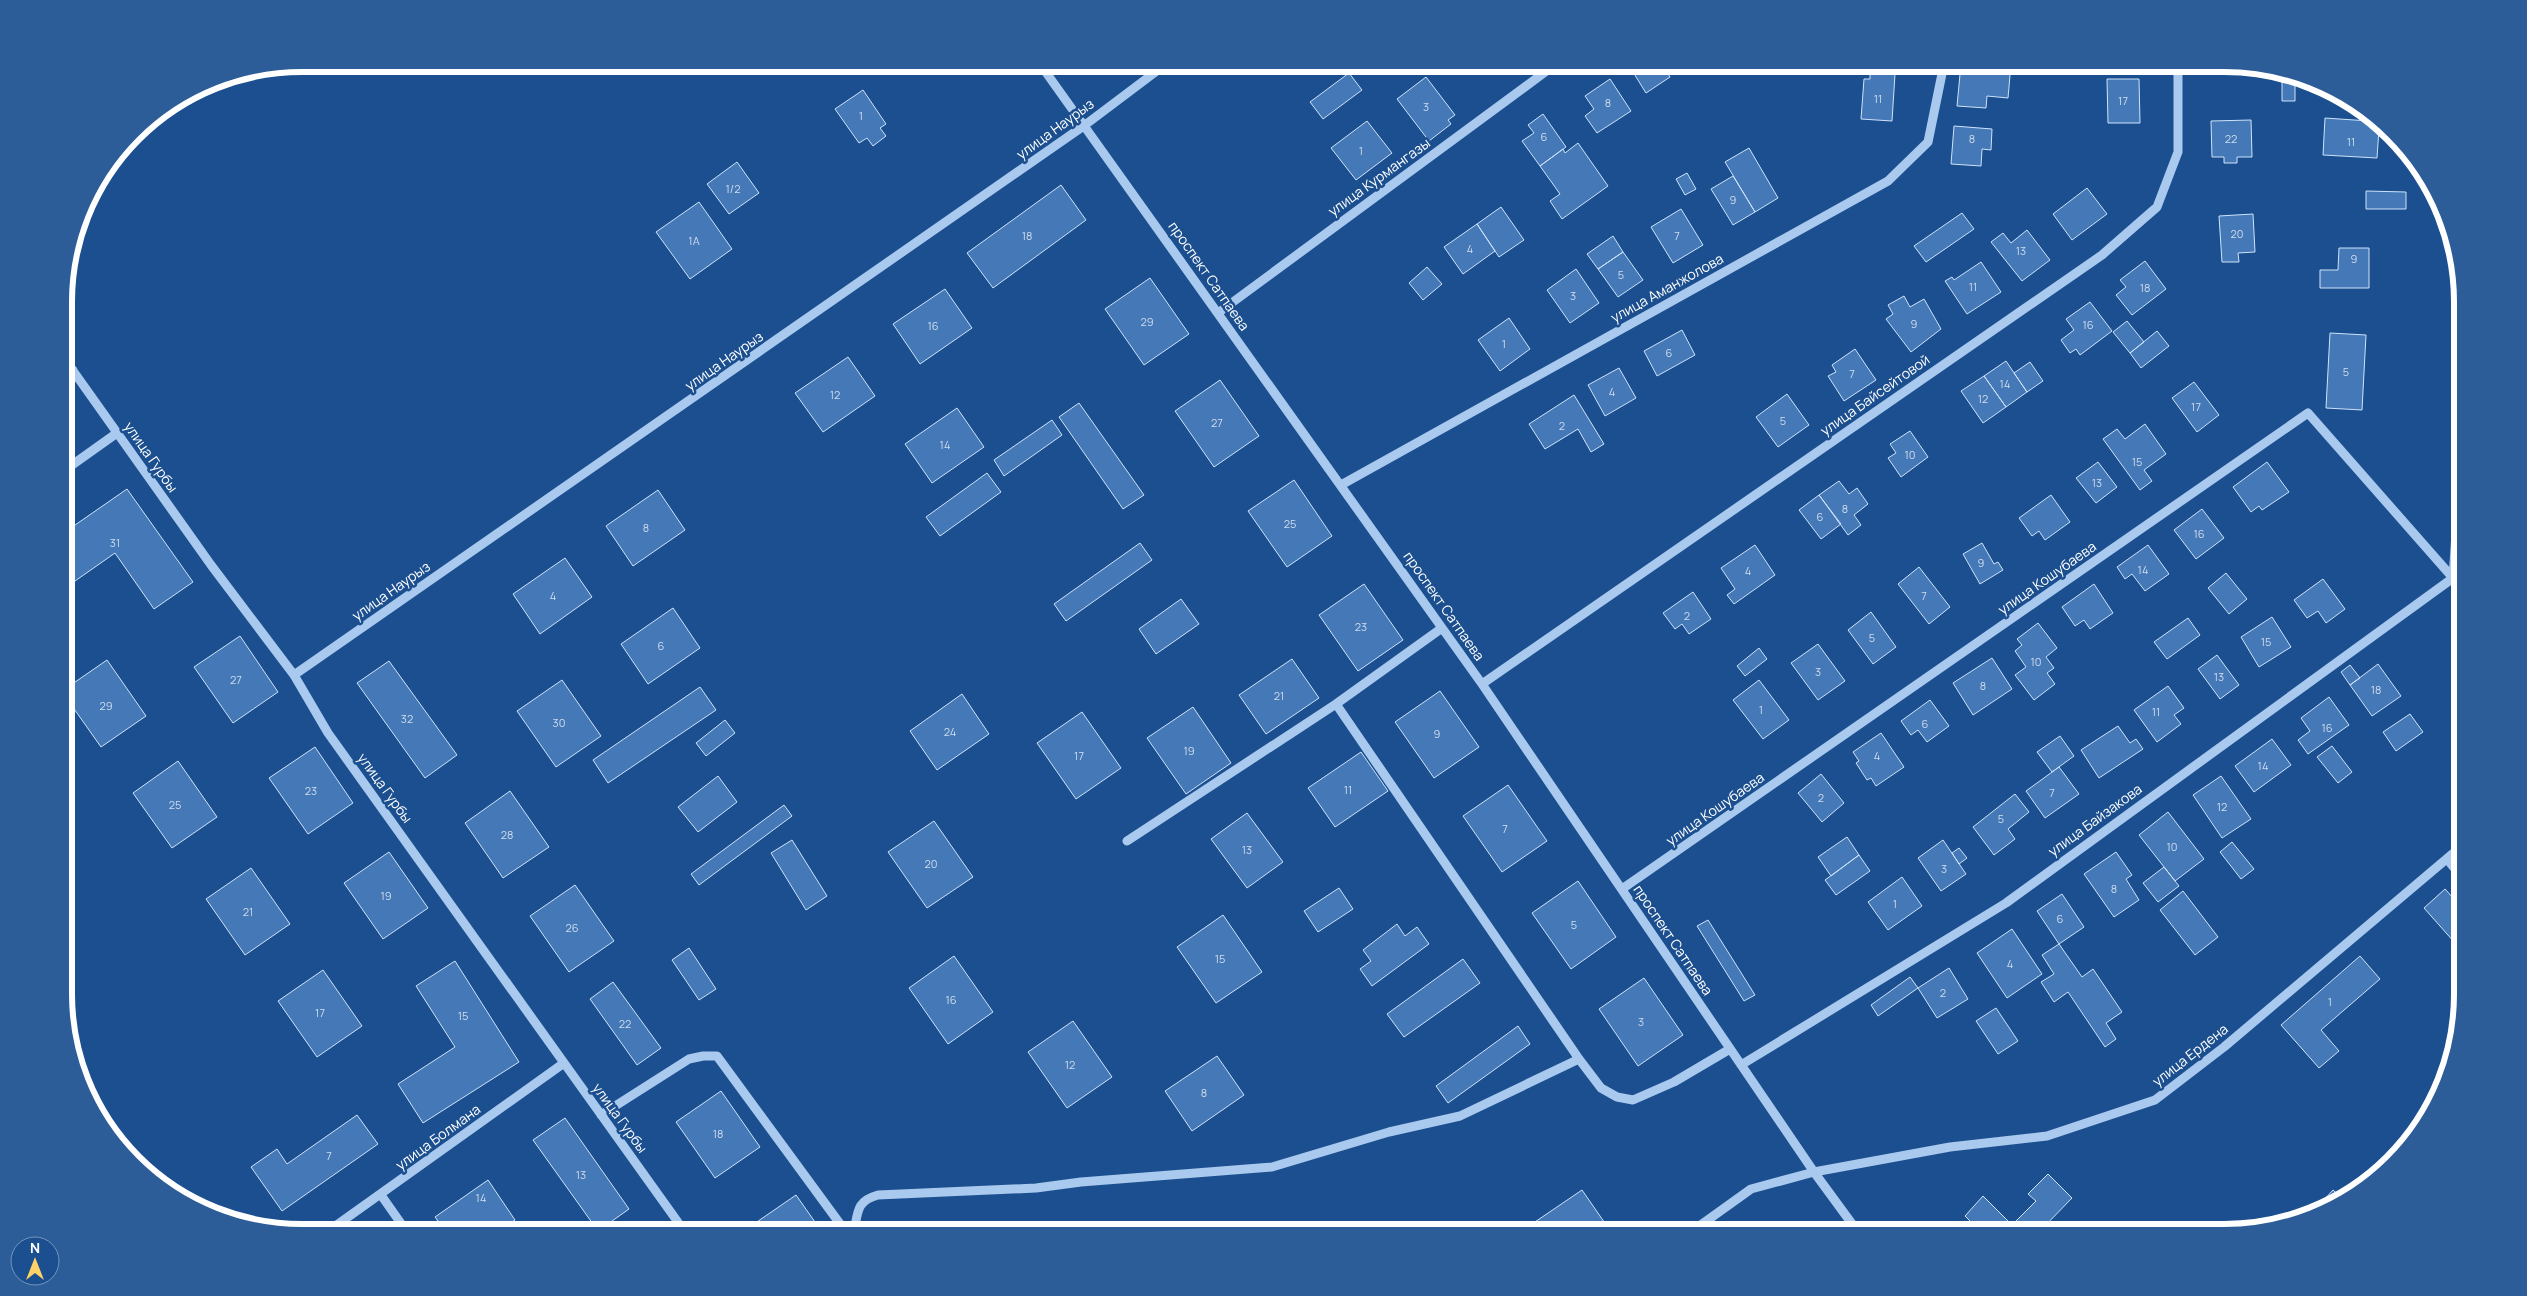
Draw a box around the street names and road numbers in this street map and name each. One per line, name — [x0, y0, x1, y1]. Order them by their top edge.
street label: улица Наурыз — [1012, 94, 1097, 163]
street label: улица Курмангазы — [1324, 133, 1434, 220]
street label: проспект Сатпаева — [1165, 217, 1254, 334]
street label: улица Аманжолова — [1607, 249, 1727, 326]
street label: улица Наурыз — [681, 327, 767, 395]
street label: улица Байсейтовой — [1816, 350, 1933, 439]
street label: улица Гурбы — [120, 418, 183, 496]
street label: улица Кошубаева — [1994, 537, 2100, 619]
street label: проспект Сатпаева — [1400, 547, 1489, 664]
street label: улица Наурыз — [348, 557, 434, 625]
street label: улица Гурбы — [354, 749, 417, 826]
street label: улица Кошубаева — [1662, 768, 1768, 850]
street label: улица Байзакова — [2044, 779, 2146, 860]
street label: проспект Сатпаева — [1629, 881, 1717, 999]
street label: улица Ердена — [2148, 1019, 2231, 1090]
street label: улица Гурбы — [589, 1079, 652, 1156]
street label: улица Болмана — [391, 1099, 484, 1174]

